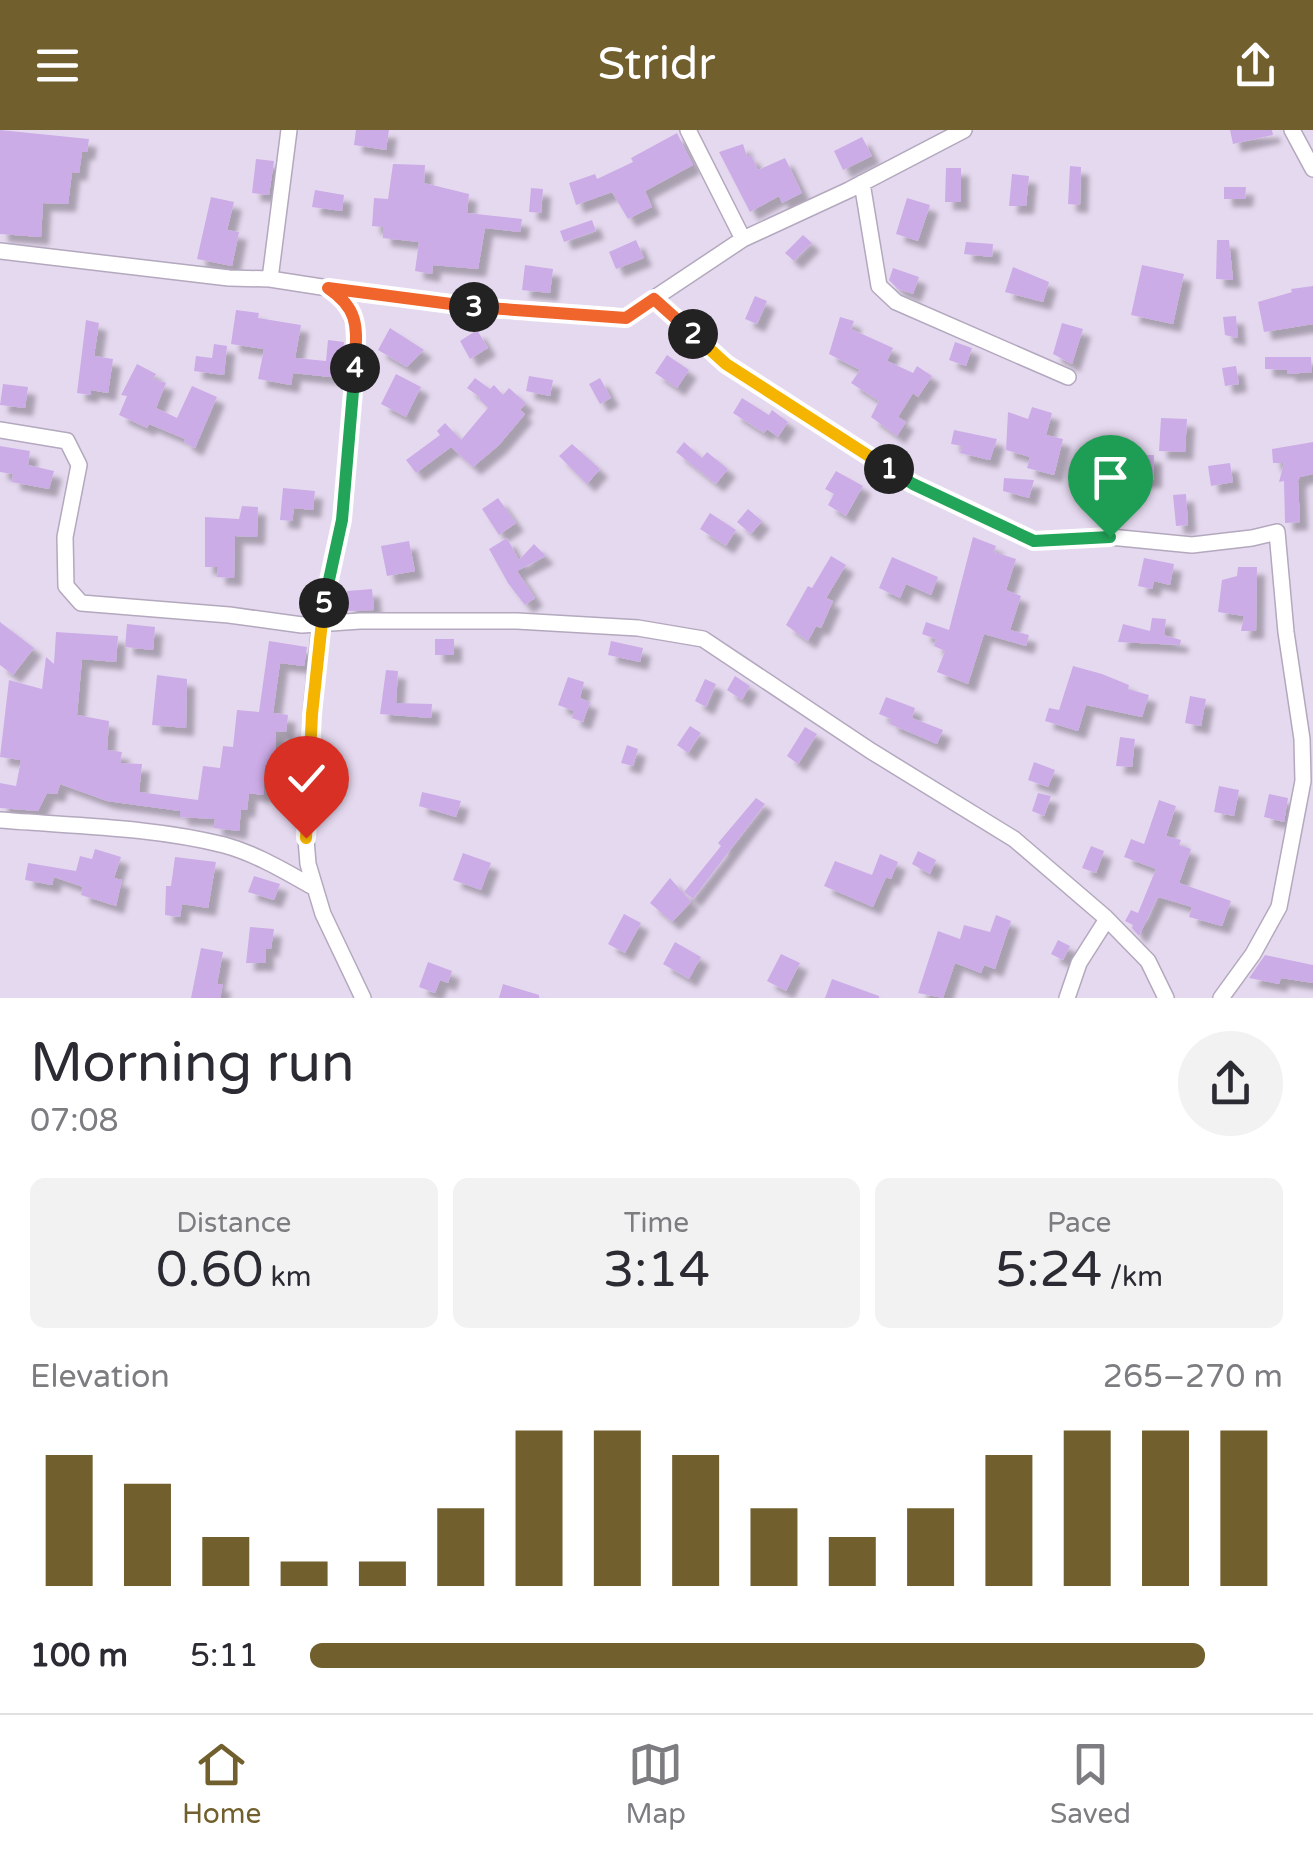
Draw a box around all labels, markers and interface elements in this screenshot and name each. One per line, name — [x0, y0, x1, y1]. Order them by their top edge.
icon: menu — [30, 38, 85, 93]
text: Stridr — [598, 38, 716, 92]
icon: share — [1228, 38, 1283, 93]
pin: 3 — [449, 282, 499, 332]
text: 3 — [465, 290, 483, 324]
pin: 2 — [668, 309, 718, 359]
text: 2 — [684, 317, 702, 351]
pin: 4 — [330, 343, 380, 393]
text: 4 — [346, 351, 364, 385]
pin — [1068, 435, 1153, 538]
pin: 1 — [864, 444, 914, 494]
icon: arrive — [1083, 450, 1138, 505]
text: 1 — [880, 452, 898, 486]
pin: 5 — [299, 578, 349, 628]
text: 5 — [315, 586, 333, 620]
pin — [264, 736, 349, 839]
icon: check — [279, 751, 334, 806]
text: Morning run — [30, 1031, 355, 1097]
button: share — [1178, 1031, 1283, 1136]
text: 07:08 — [30, 1102, 119, 1140]
text: Distance — [176, 1206, 291, 1240]
text: Time — [624, 1206, 689, 1240]
text: Pace — [1047, 1206, 1111, 1240]
text: 0.60 — [156, 1240, 263, 1300]
text: 3:14 — [603, 1240, 710, 1300]
text: 5:24 — [995, 1240, 1102, 1300]
text: km — [263, 1260, 312, 1294]
text: /km — [1102, 1260, 1163, 1294]
text: Elevation — [30, 1358, 170, 1396]
text: 265–270 m — [1103, 1358, 1283, 1396]
text: 100 m — [30, 1637, 128, 1675]
text: 5:11 — [190, 1637, 259, 1675]
tab: Home — [182, 1737, 261, 1831]
tab: Map — [625, 1737, 686, 1831]
tab: Saved — [1050, 1737, 1131, 1831]

